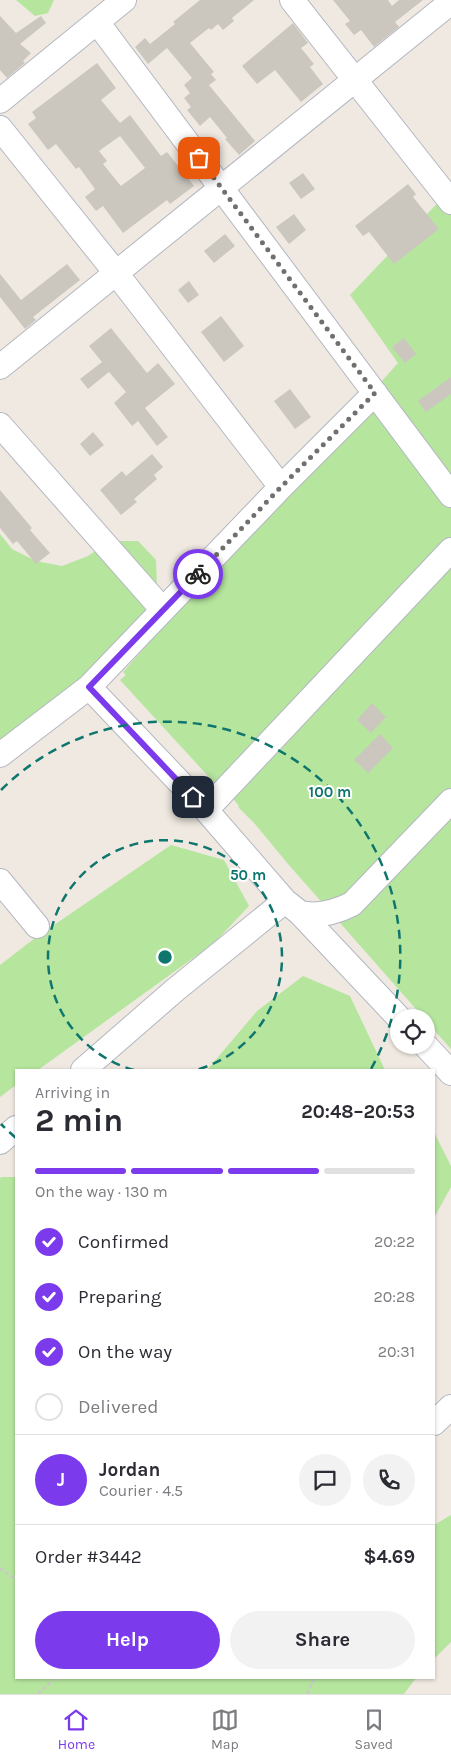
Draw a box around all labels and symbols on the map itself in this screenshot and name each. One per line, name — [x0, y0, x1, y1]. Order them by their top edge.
pin — [178, 137, 220, 179]
courier — [173, 549, 223, 599]
pin — [172, 776, 214, 818]
text: 100 m — [309, 783, 351, 801]
text: 50 m — [230, 866, 266, 884]
centre of rings — [156, 948, 174, 966]

